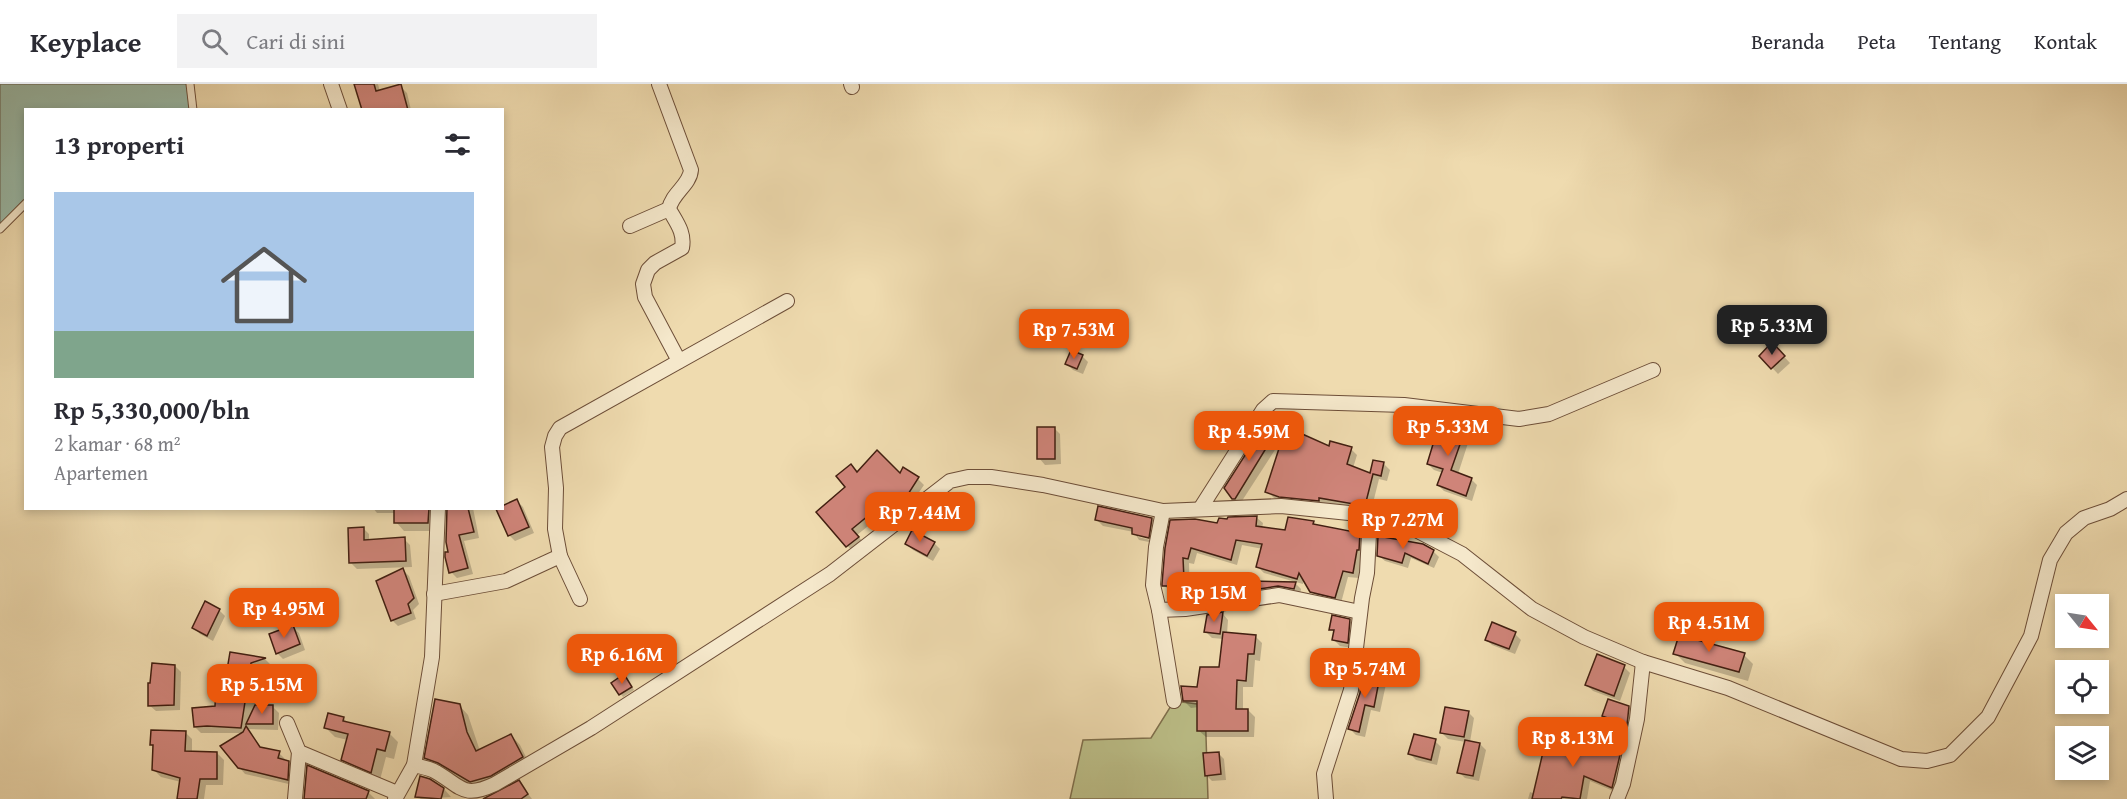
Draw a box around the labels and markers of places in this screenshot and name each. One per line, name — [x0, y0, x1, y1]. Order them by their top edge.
pin: Rp 5.33M — [1710, 305, 1834, 356]
pin: Rp 7.53M — [1012, 309, 1136, 360]
pin: Rp 5.33M — [1386, 406, 1510, 457]
pin: Rp 4.59M — [1187, 411, 1311, 462]
pin: Rp 7.44M — [858, 492, 982, 543]
pin: Rp 7.27M — [1341, 499, 1465, 550]
pin: Rp 15M — [1165, 572, 1263, 623]
pin: Rp 4.95M — [222, 588, 346, 639]
pin: Rp 4.51M — [1647, 602, 1771, 653]
pin: Rp 6.16M — [560, 634, 684, 685]
pin: Rp 5.74M — [1303, 648, 1427, 699]
pin: Rp 5.15M — [200, 664, 324, 715]
pin: Rp 8.13M — [1511, 717, 1635, 768]

